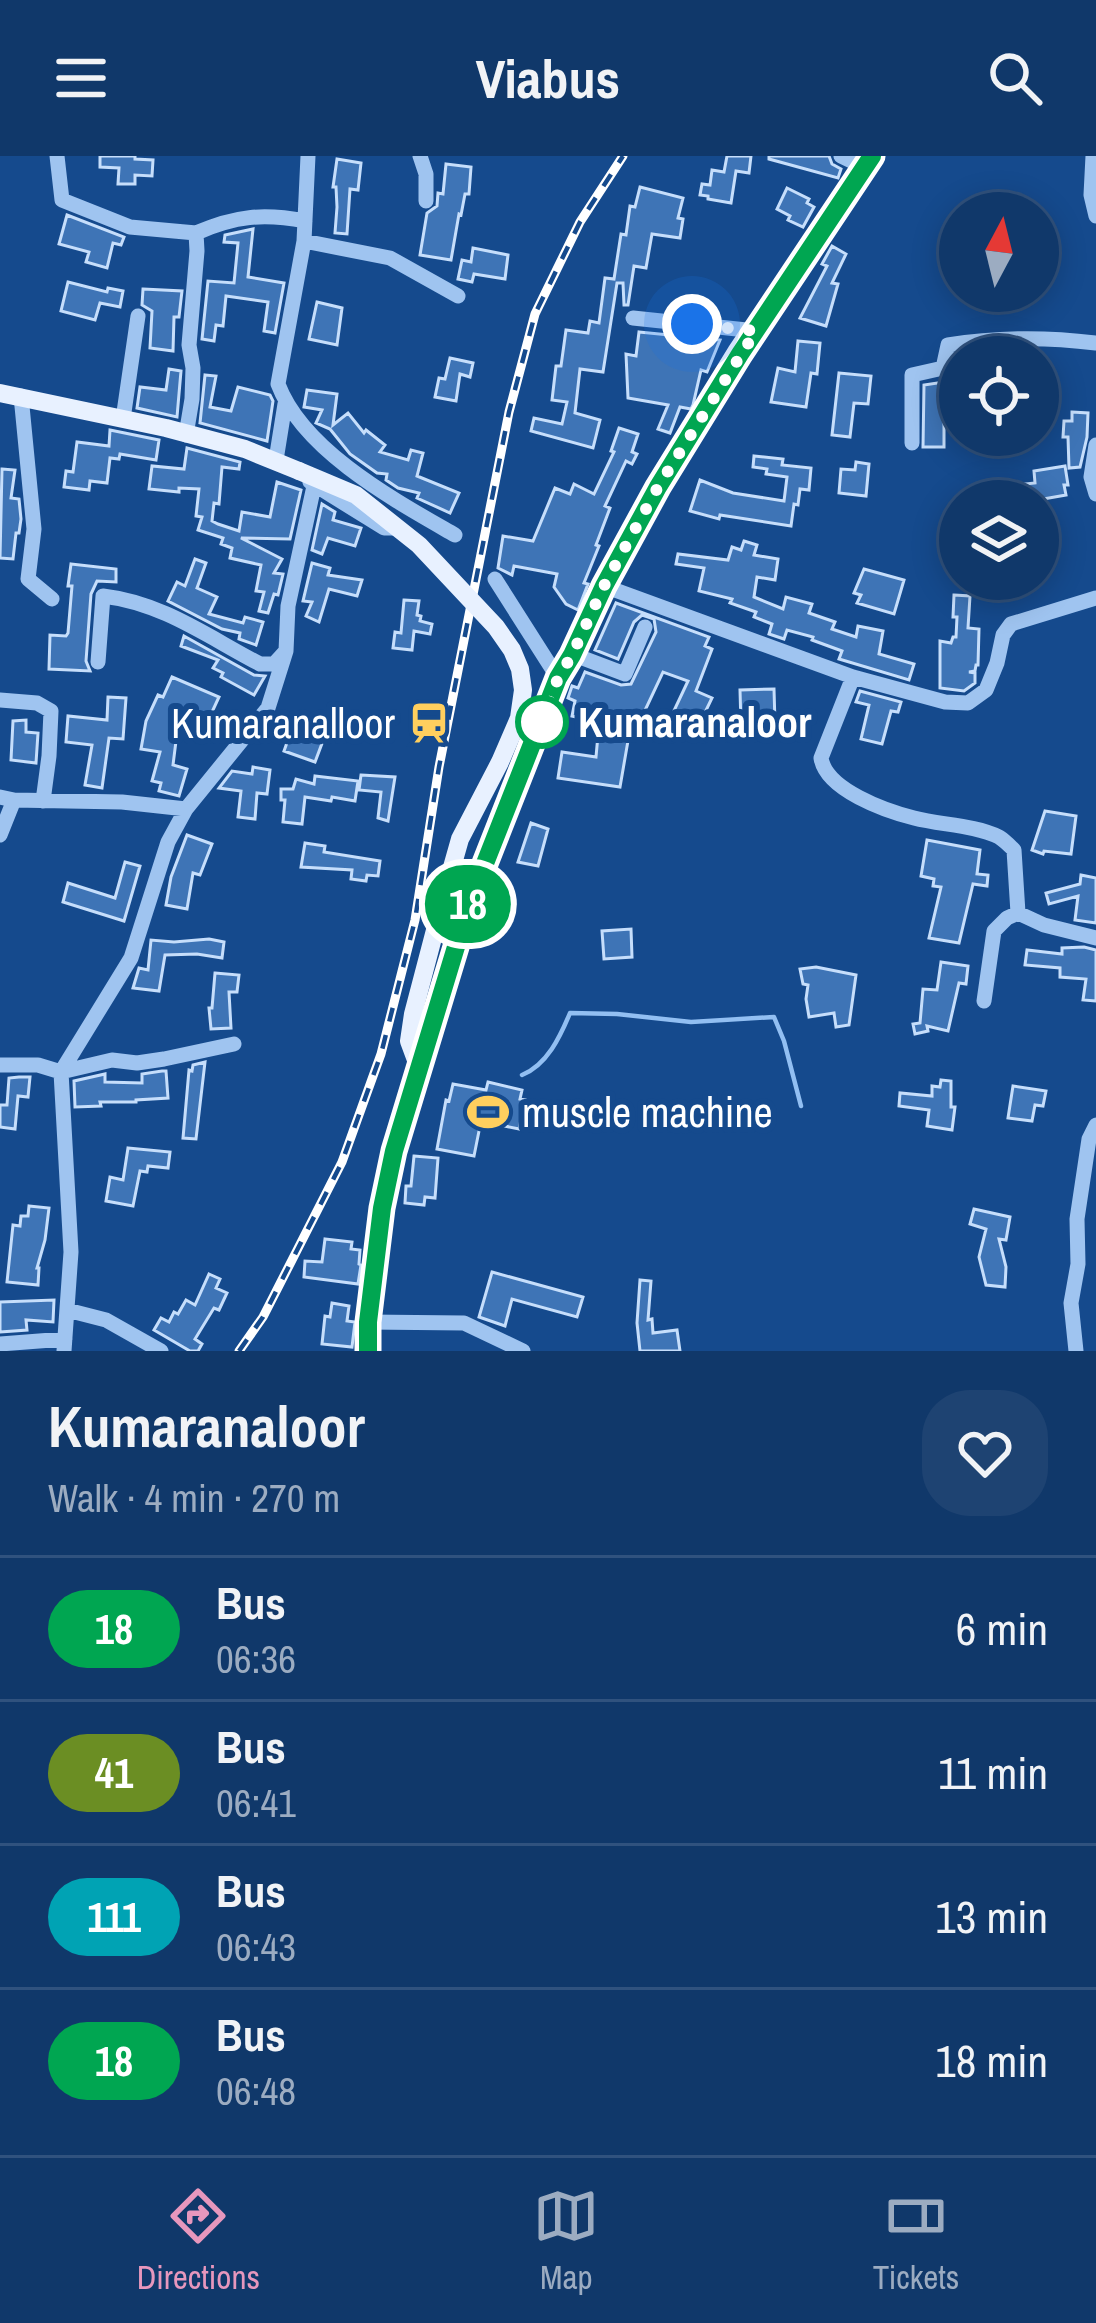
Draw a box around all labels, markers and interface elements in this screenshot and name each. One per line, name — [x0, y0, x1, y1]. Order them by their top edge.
text: Viabus — [476, 42, 620, 115]
icon: menu — [48, 45, 114, 111]
icon: search — [982, 45, 1048, 111]
north arrow — [939, 192, 1059, 312]
map controls — [939, 192, 1059, 600]
your location — [662, 294, 722, 354]
button: locate — [939, 336, 1059, 456]
button: layers — [939, 480, 1059, 600]
place label: Kumaranaloor — [578, 694, 812, 750]
place label: Kumaranalloor — [171, 695, 396, 751]
marker: Kumaranaloor — [517, 697, 567, 747]
station icon: Kumaranalloor — [406, 700, 452, 746]
line badge: 18 — [414, 865, 522, 943]
text: 18 — [449, 876, 487, 932]
place label: muscle machine — [522, 1084, 773, 1140]
sports icon: muscle machine — [465, 1089, 511, 1135]
text: Kumaranaloor — [48, 1388, 365, 1465]
button: heart — [922, 1390, 1048, 1516]
text: Walk · 4 min · 270 m — [48, 1472, 340, 1524]
text: Bus — [216, 1572, 286, 1633]
text: 6 min — [956, 1598, 1048, 1659]
text: 18 — [95, 1601, 133, 1657]
text: 06:36 — [216, 1633, 296, 1685]
text: Bus — [216, 1716, 286, 1777]
text: 11 min — [938, 1742, 1048, 1803]
text: 41 — [95, 1745, 133, 1801]
text: 06:41 — [216, 1777, 296, 1829]
text: Bus — [216, 1860, 286, 1921]
text: 13 min — [935, 1886, 1048, 1947]
text: 111 — [87, 1889, 141, 1945]
text: 06:43 — [216, 1921, 296, 1973]
text: Bus — [216, 2004, 286, 2065]
text: 18 min — [935, 2030, 1048, 2091]
text: 18 — [95, 2033, 133, 2089]
text: 06:48 — [216, 2065, 296, 2117]
tab: Directions — [137, 2183, 260, 2299]
tab: Map — [533, 2183, 599, 2299]
tab: Tickets — [873, 2183, 959, 2299]

